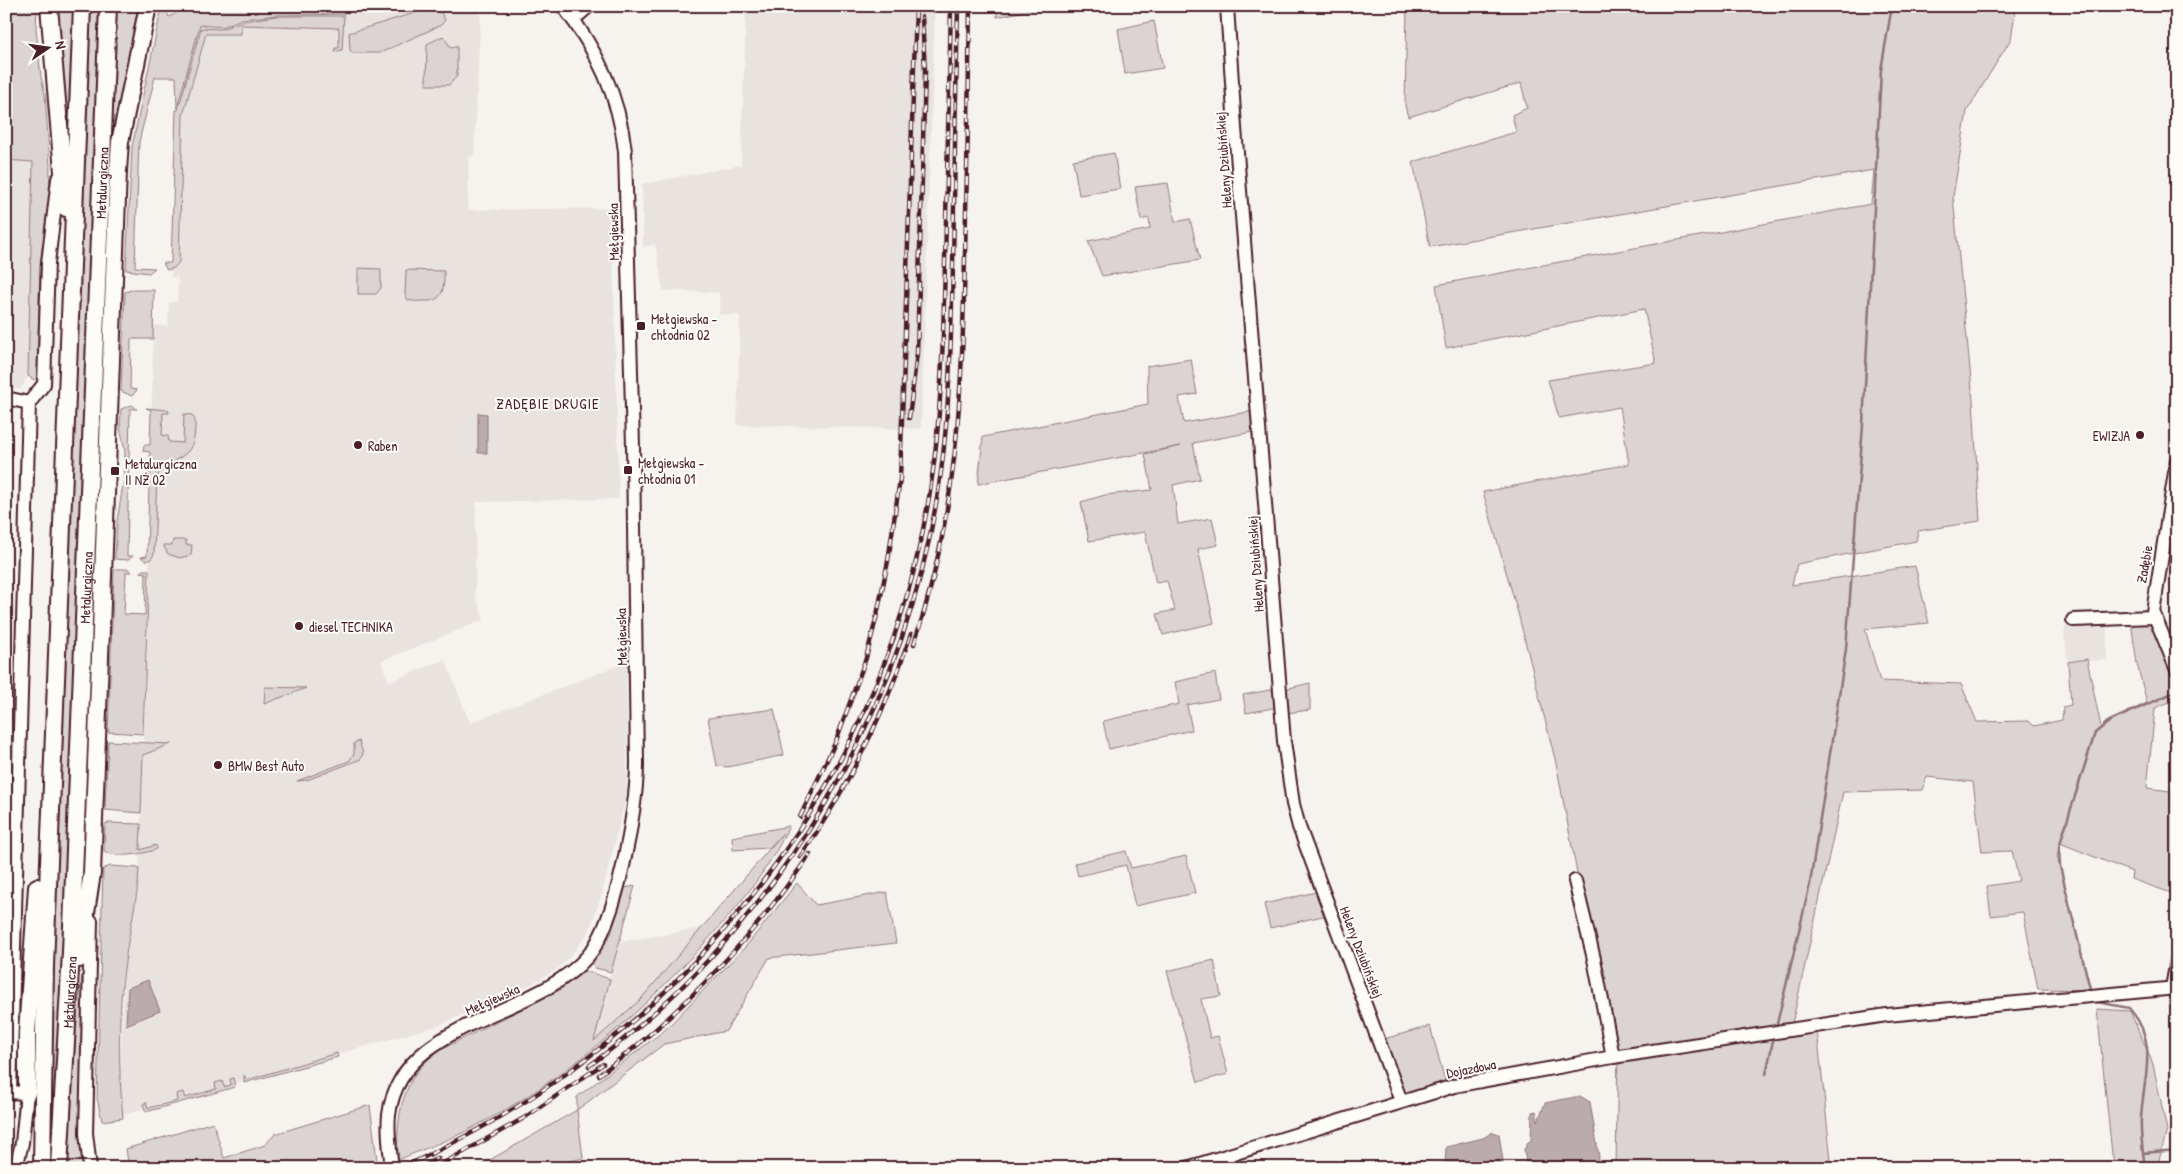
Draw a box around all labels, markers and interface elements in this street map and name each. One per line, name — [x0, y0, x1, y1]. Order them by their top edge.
north arrow — [22, 22, 72, 72]
text: N — [51, 39, 71, 51]
street label: Heleny Dziubińskiej — [1210, 111, 1237, 209]
street label: Metalurgiczna — [90, 146, 112, 219]
street label: Mełgiewska — [603, 203, 624, 261]
place label: Mełgiewska - chłodnia 02 — [651, 309, 718, 344]
marker: Mełgiewska - chłodnia 02 — [635, 320, 647, 332]
district label: ZADĘBIE DRUGIE — [496, 393, 600, 414]
place label: EWIZJA — [2093, 426, 2130, 445]
marker: EWIZJA — [2134, 429, 2146, 441]
place label: Raben — [368, 436, 398, 455]
marker: Raben — [352, 439, 364, 451]
place label: Mełgiewska - chłodnia 01 — [638, 453, 705, 488]
place label: Metalurgiczna II NŻ 02 — [125, 454, 197, 489]
marker: Mełgiewska - chłodnia 01 — [622, 464, 634, 476]
marker: Metalurgiczna II NŻ 02 — [109, 465, 121, 477]
street label: Heleny Dziubińskiej — [1242, 515, 1269, 613]
street label: Zadębie — [2131, 543, 2157, 584]
street label: Metalurgiczna — [74, 551, 96, 624]
street label: Mełgiewska — [611, 608, 632, 666]
place label: diesel TECHNIKA — [309, 617, 393, 636]
marker: diesel TECHNIKA — [293, 620, 305, 632]
place label: BMW Best Auto — [228, 756, 305, 775]
marker: BMW Best Auto — [212, 759, 224, 771]
street label: Heleny Dziubińskiej — [1335, 903, 1388, 1001]
street label: Metalurgiczna — [57, 955, 80, 1029]
street label: Mełgiewska — [462, 978, 523, 1020]
street label: Dojazdowa — [1445, 1054, 1498, 1083]

